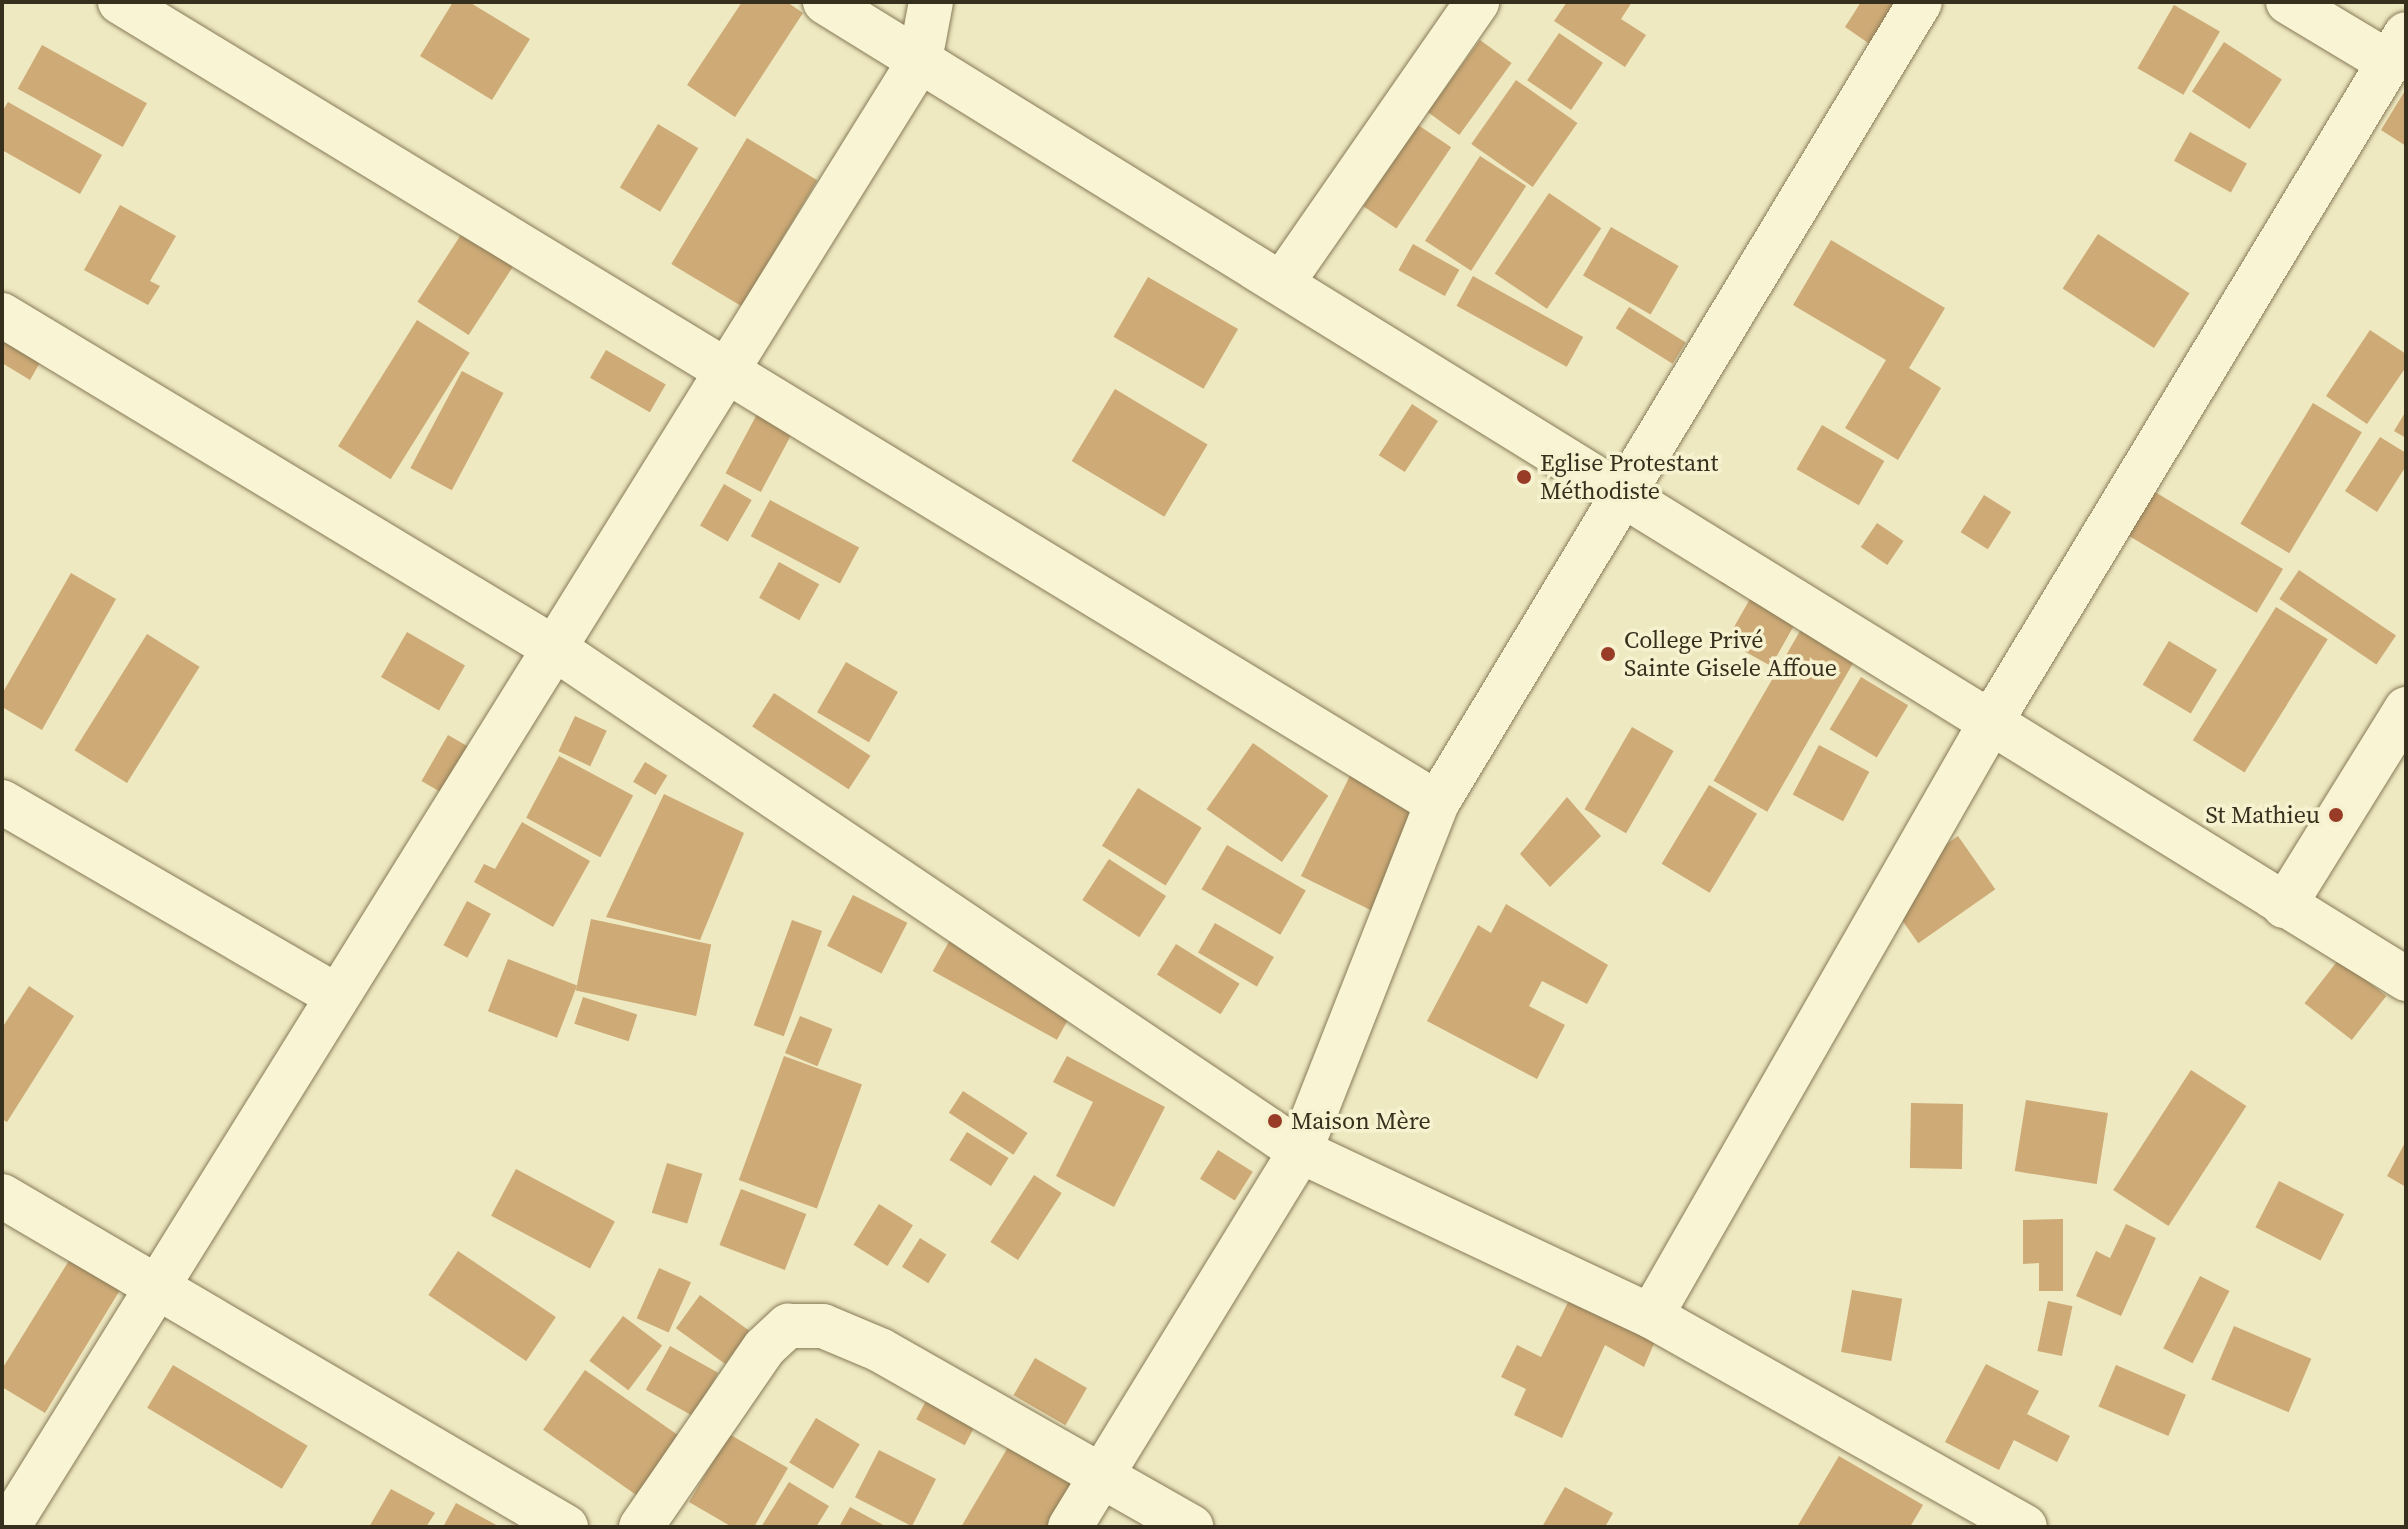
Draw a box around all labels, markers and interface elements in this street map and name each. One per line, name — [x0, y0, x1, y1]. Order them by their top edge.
place label: Eglise Protestant Méthodiste — [1540, 449, 1718, 505]
marker: Eglise Protestant Méthodiste — [1515, 468, 1533, 486]
place label: College Privé Sainte Gisele Affoue — [1624, 626, 1837, 682]
marker: College Privé Sainte Gisele Affoue — [1599, 645, 1617, 663]
place label: St Mathieu — [2206, 801, 2320, 829]
marker: St Mathieu — [2327, 806, 2345, 824]
place label: Maison Mère — [1291, 1107, 1431, 1135]
marker: Maison Mère — [1266, 1112, 1284, 1130]

